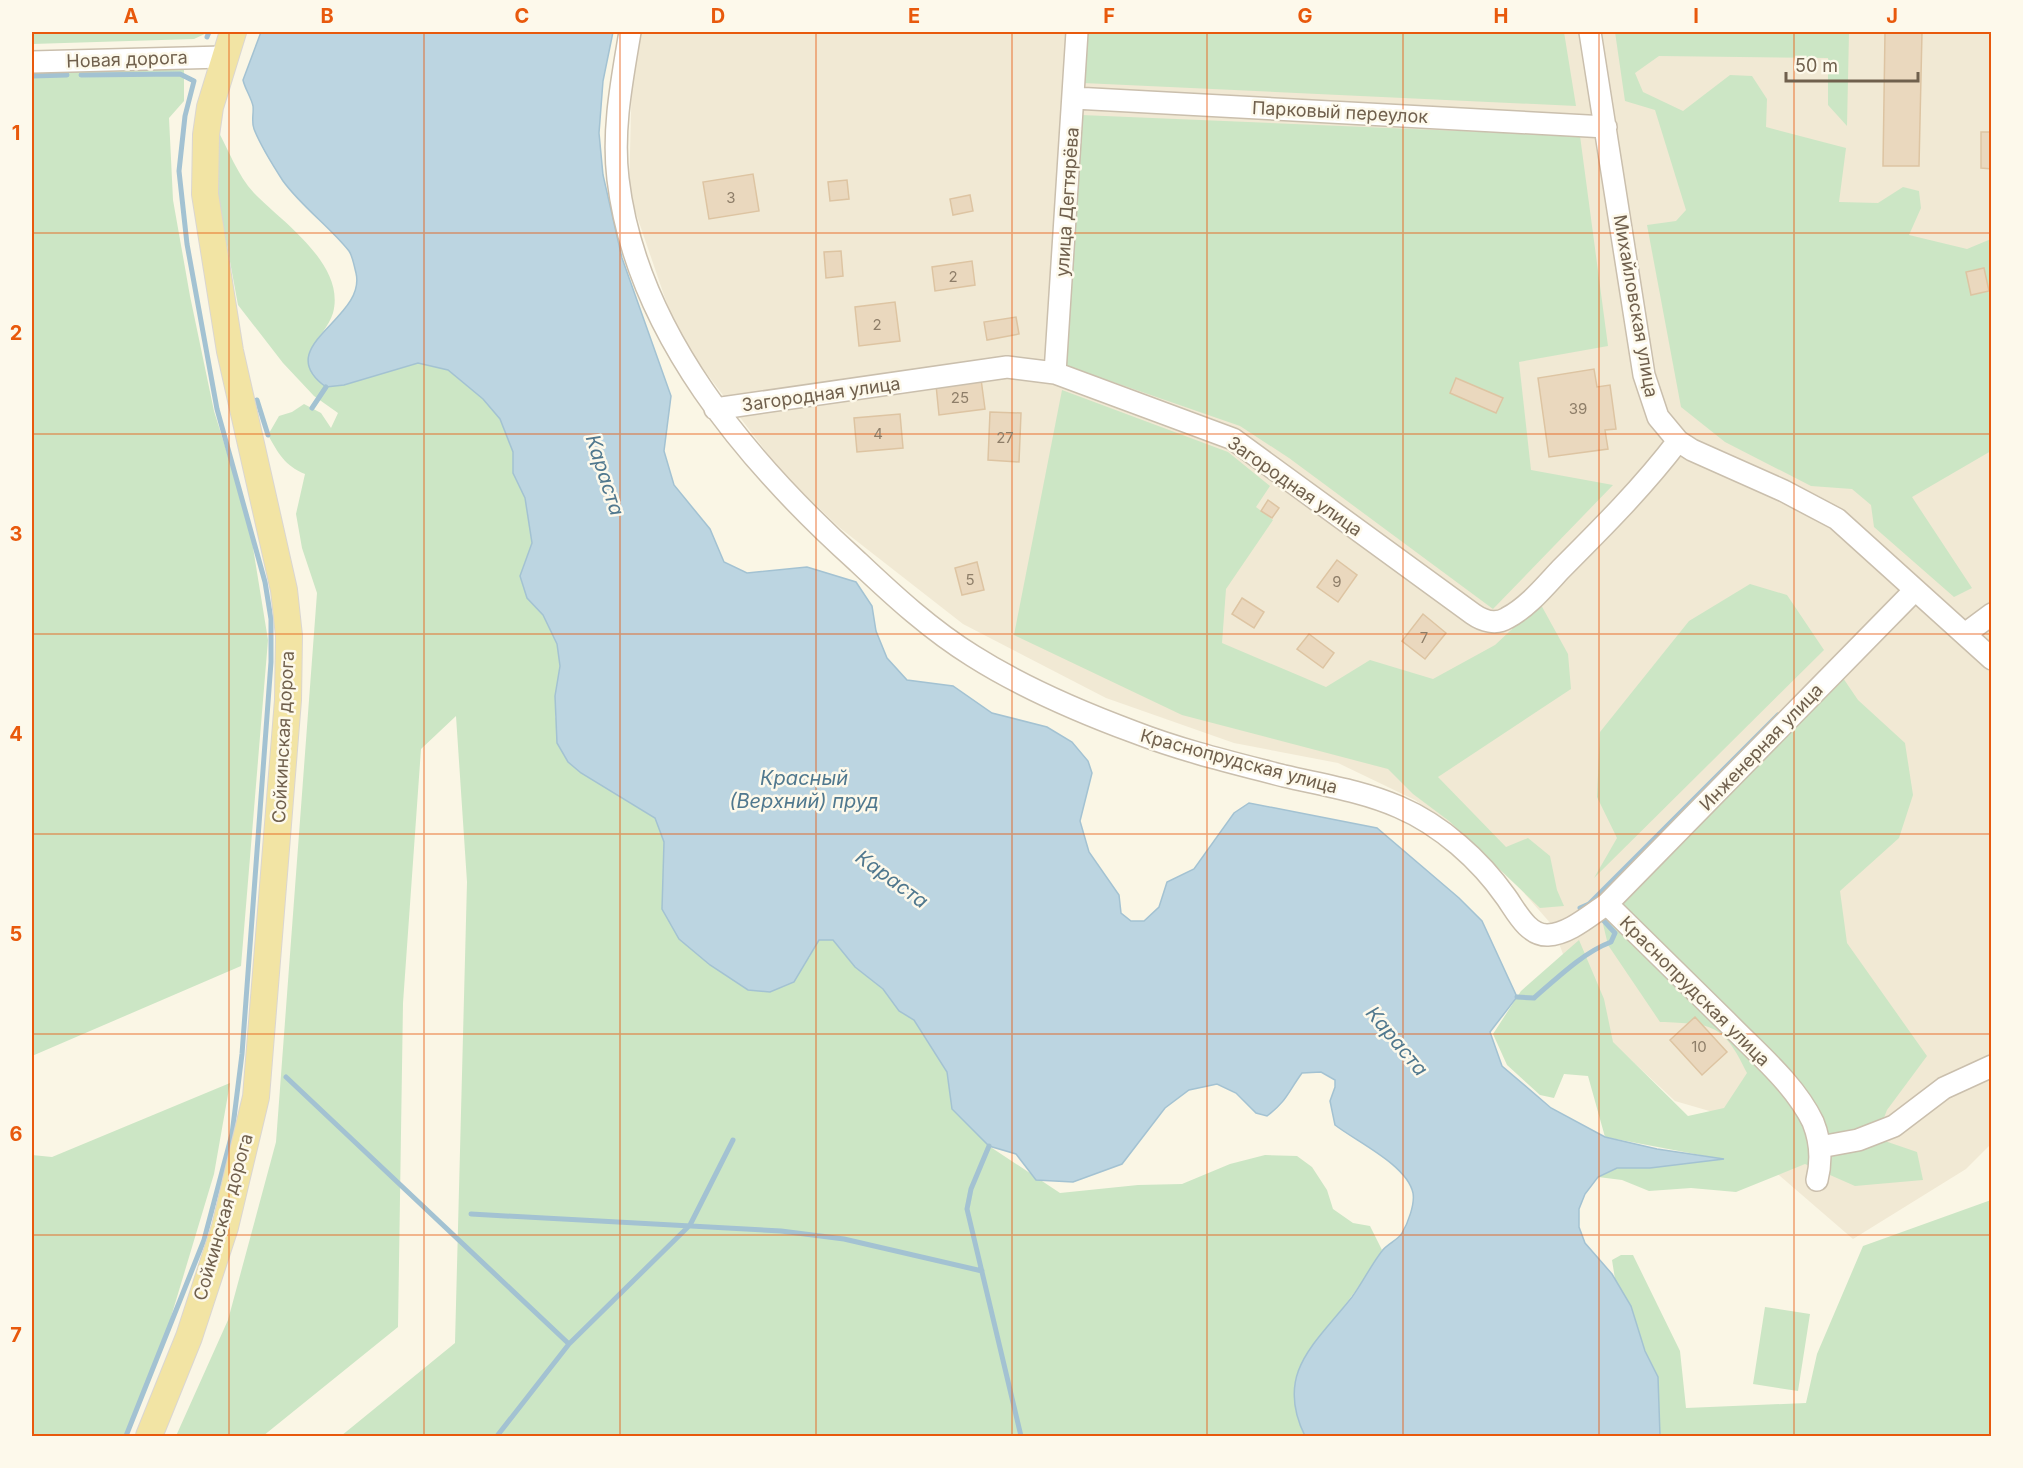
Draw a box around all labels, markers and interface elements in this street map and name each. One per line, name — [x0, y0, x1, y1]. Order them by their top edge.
text: A — [124, 4, 139, 28]
text: B — [320, 4, 334, 28]
text: C — [515, 4, 529, 28]
text: D — [711, 4, 725, 28]
text: E — [908, 4, 920, 28]
text: F — [1103, 4, 1115, 28]
text: G — [1297, 4, 1313, 28]
text: H — [1494, 4, 1508, 28]
text: I — [1693, 4, 1699, 28]
text: J — [1886, 4, 1898, 28]
scale bar — [1786, 45, 1918, 83]
street label: Новая дорога — [66, 46, 188, 72]
text: 50 m — [1795, 55, 1838, 76]
street label: Парковый переулок — [1251, 97, 1429, 127]
text: 1 — [12, 121, 20, 145]
street label: улица Дегтярёва — [1051, 127, 1083, 277]
house number: 3 — [726, 188, 736, 207]
street label: Михайловская улица — [1610, 213, 1662, 399]
house number: 2 — [948, 267, 958, 286]
house number: 2 — [872, 315, 882, 334]
text: 2 — [10, 321, 22, 345]
street label: Загородная улица — [740, 372, 902, 416]
house number: 25 — [951, 388, 969, 407]
house number: 39 — [1569, 399, 1587, 418]
house number: 4 — [873, 424, 883, 443]
house number: 27 — [996, 428, 1014, 447]
water label: Караста — [581, 432, 629, 518]
street label: Загородная улица — [1224, 432, 1366, 540]
text: 3 — [10, 522, 22, 546]
house number: 5 — [965, 570, 975, 589]
house number: 9 — [1332, 572, 1342, 591]
house number: 7 — [1420, 628, 1428, 647]
street label: Сойкинская дорога — [268, 650, 298, 824]
street label: Инженерная улица — [1695, 679, 1827, 815]
text: 4 — [9, 722, 23, 746]
street label: Краснопрудская улица — [1138, 725, 1340, 797]
water label: Красный (Верхний) пруд — [729, 766, 879, 813]
water label: Караста — [851, 845, 933, 913]
street label: Краснопрудская улица — [1616, 912, 1774, 1070]
text: 5 — [10, 922, 22, 946]
water label: Караста — [1361, 1001, 1433, 1081]
house number: 10 — [1691, 1037, 1707, 1056]
text: 6 — [10, 1122, 23, 1146]
street label: Сойкинская дорога — [189, 1131, 257, 1303]
text: 7 — [10, 1323, 22, 1347]

